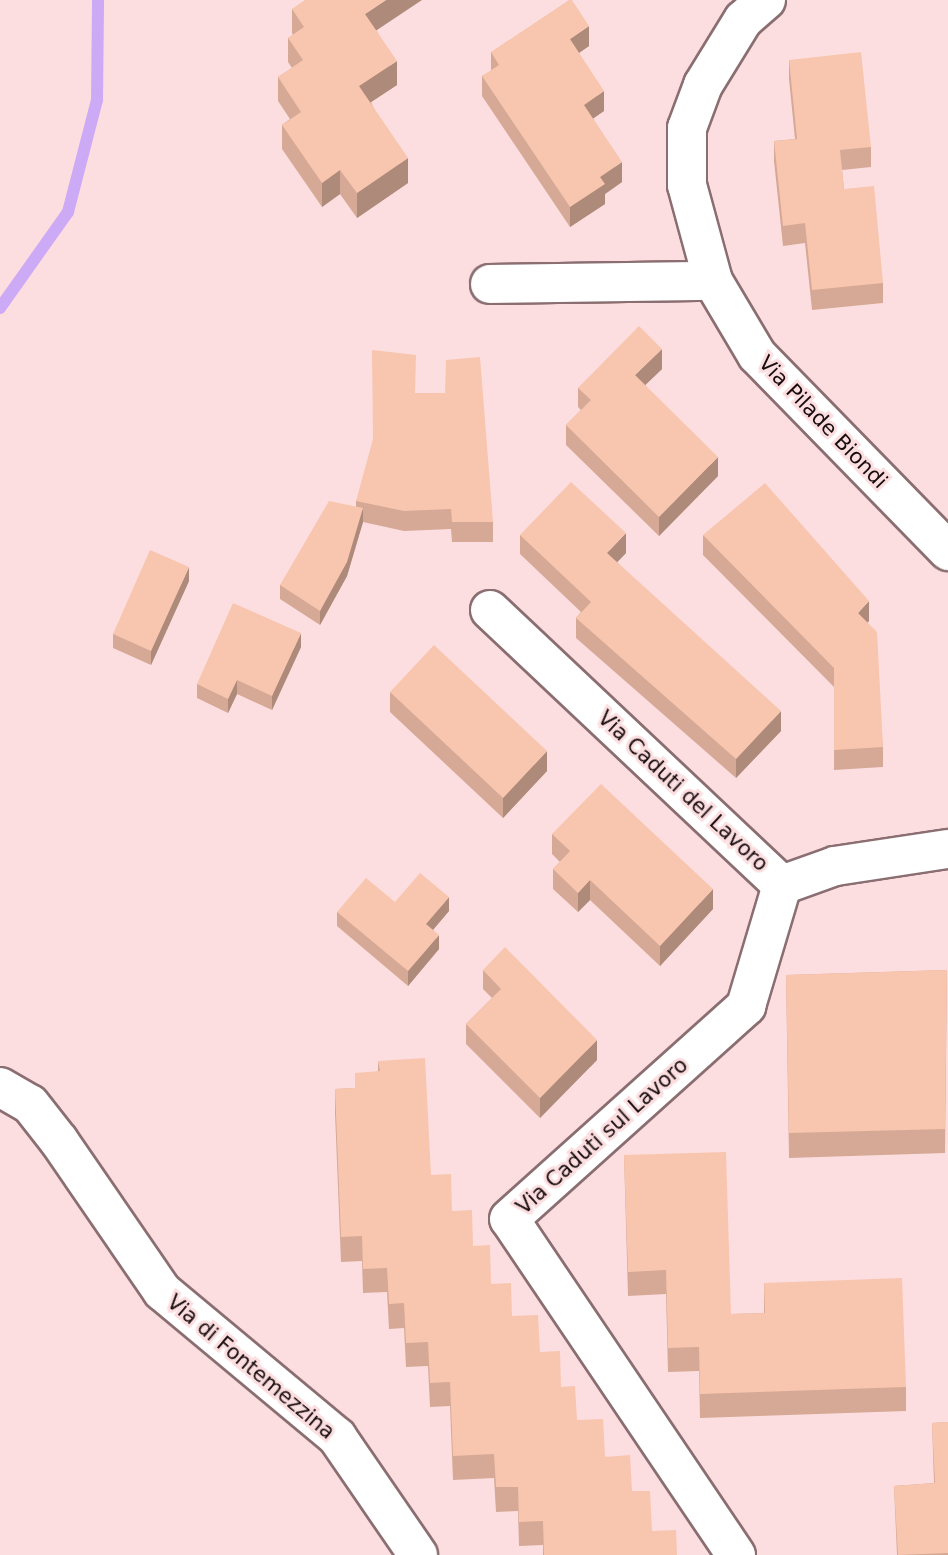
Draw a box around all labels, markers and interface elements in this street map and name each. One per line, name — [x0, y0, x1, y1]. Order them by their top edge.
street label: Via Pilade Biondi — [753, 350, 893, 494]
street label: Via Caduti del Lavoro — [593, 705, 773, 877]
street label: Via Caduti sul Lavoro — [511, 1052, 693, 1220]
street label: Via di Fontemezzina — [162, 1289, 340, 1445]

